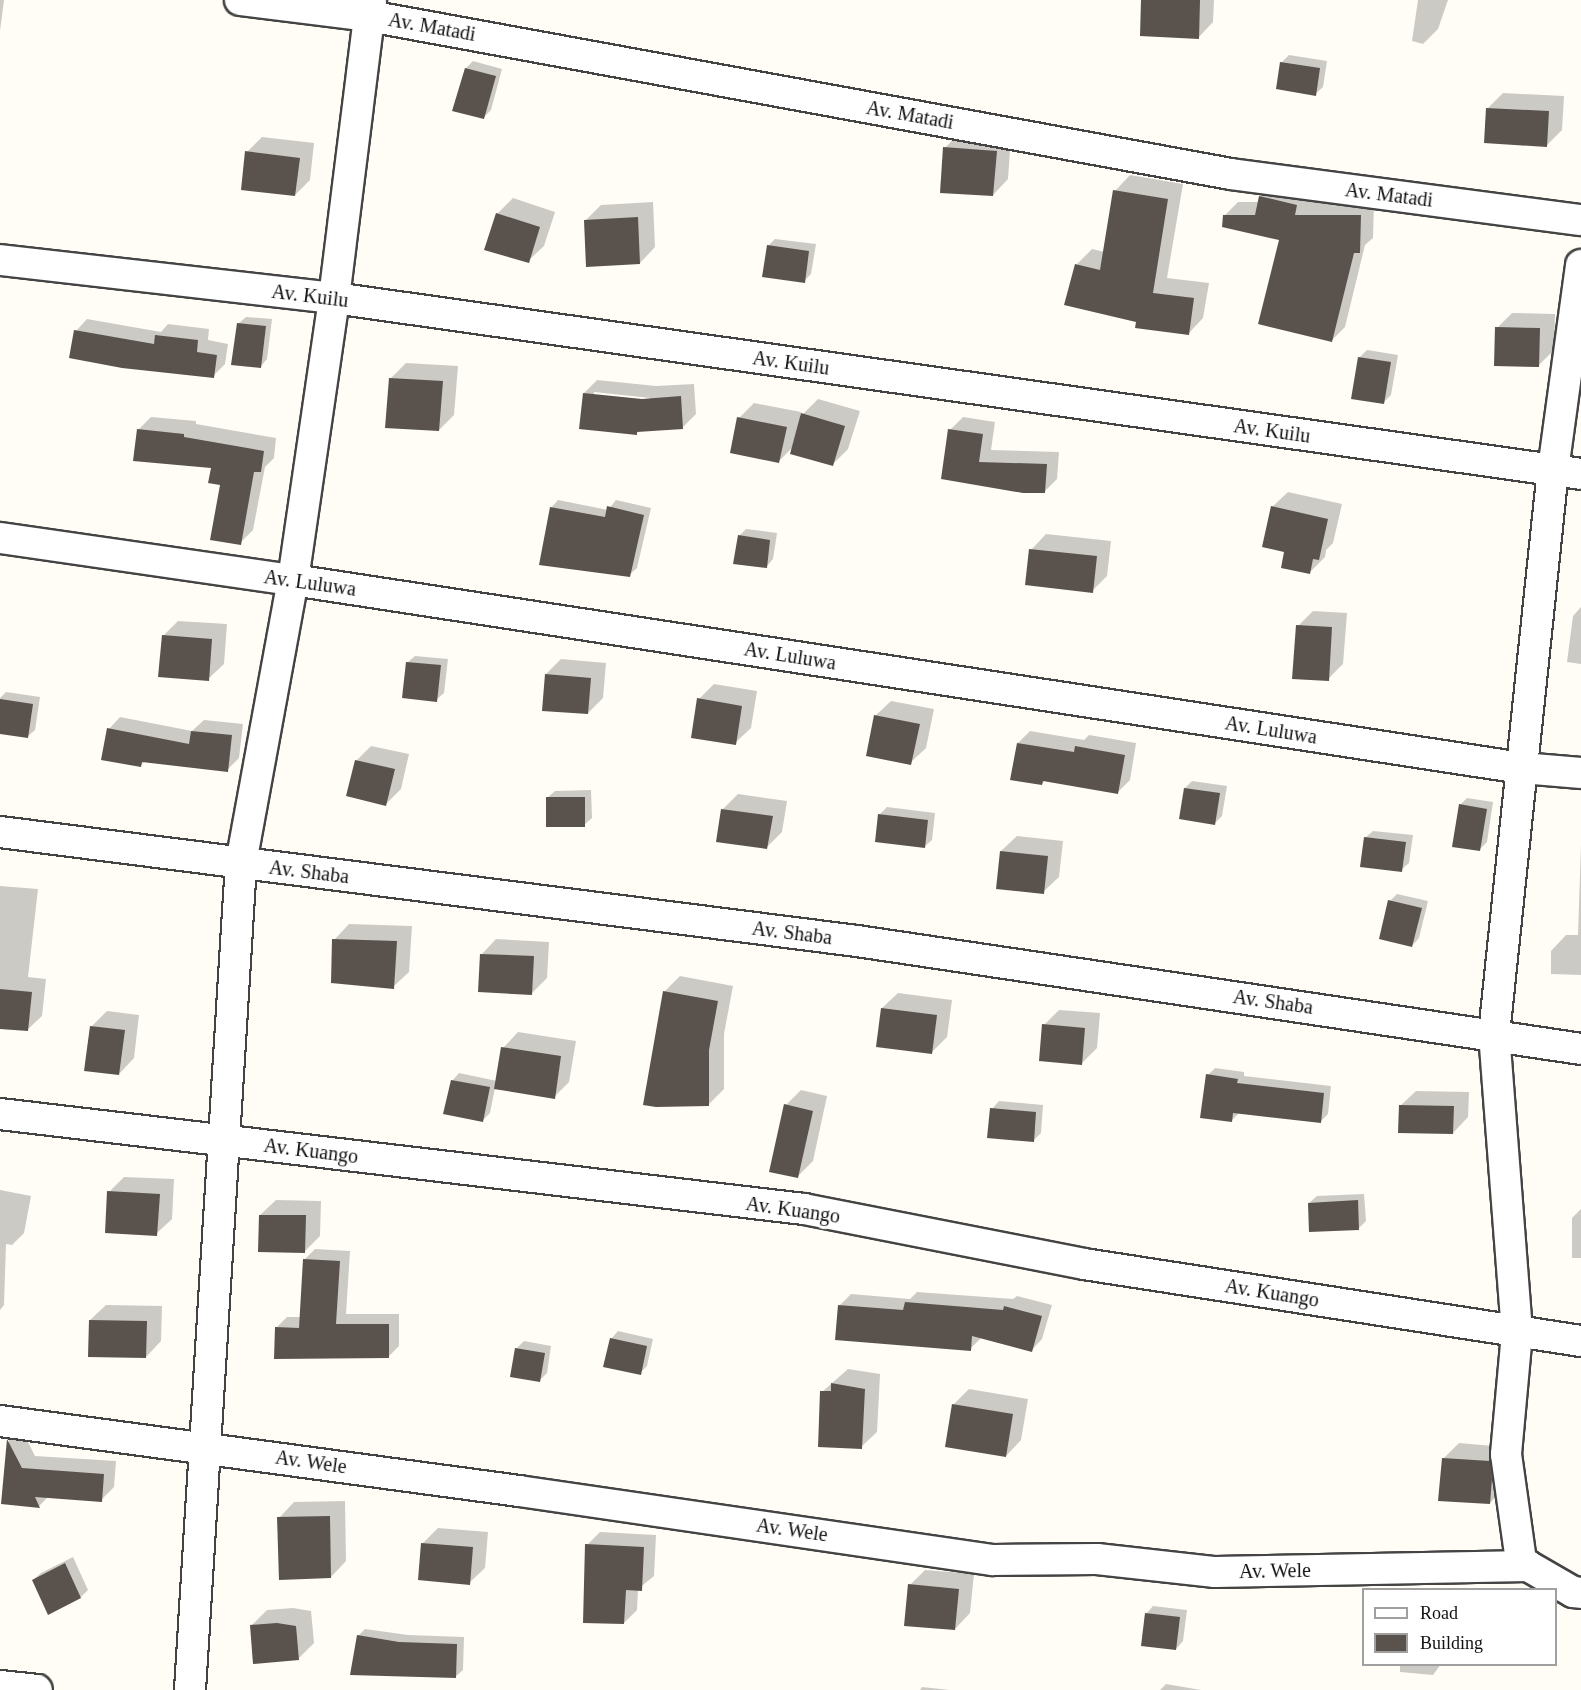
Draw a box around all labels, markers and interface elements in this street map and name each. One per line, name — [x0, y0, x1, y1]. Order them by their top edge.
street label: Av. Matadi — [386, 8, 478, 46]
street label: Av. Matadi — [864, 96, 956, 134]
street label: Av. Matadi — [1344, 178, 1434, 212]
street label: Av. Kuilu — [270, 279, 350, 313]
street label: Av. Kuilu — [751, 346, 831, 380]
street label: Av. Kuilu — [1232, 414, 1312, 448]
street label: Av. Luluwa — [262, 565, 358, 601]
street label: Av. Luluwa — [742, 637, 838, 675]
street label: Av. Luluwa — [1223, 711, 1319, 749]
street label: Av. Shaba — [268, 855, 350, 889]
street label: Av. Shaba — [751, 916, 833, 950]
street label: Av. Shaba — [1231, 985, 1315, 1019]
street label: Av. Kuango — [262, 1133, 360, 1169]
street label: Av. Kuango — [744, 1192, 842, 1228]
street label: Av. Kuango — [1223, 1274, 1321, 1312]
street label: Av. Wele — [274, 1445, 348, 1479]
street label: Av. Wele — [755, 1513, 829, 1547]
street label: Av. Wele — [1239, 1558, 1311, 1584]
legend — [1362, 1588, 1557, 1666]
text: Road — [1420, 1603, 1458, 1623]
text: Building — [1420, 1633, 1483, 1653]

